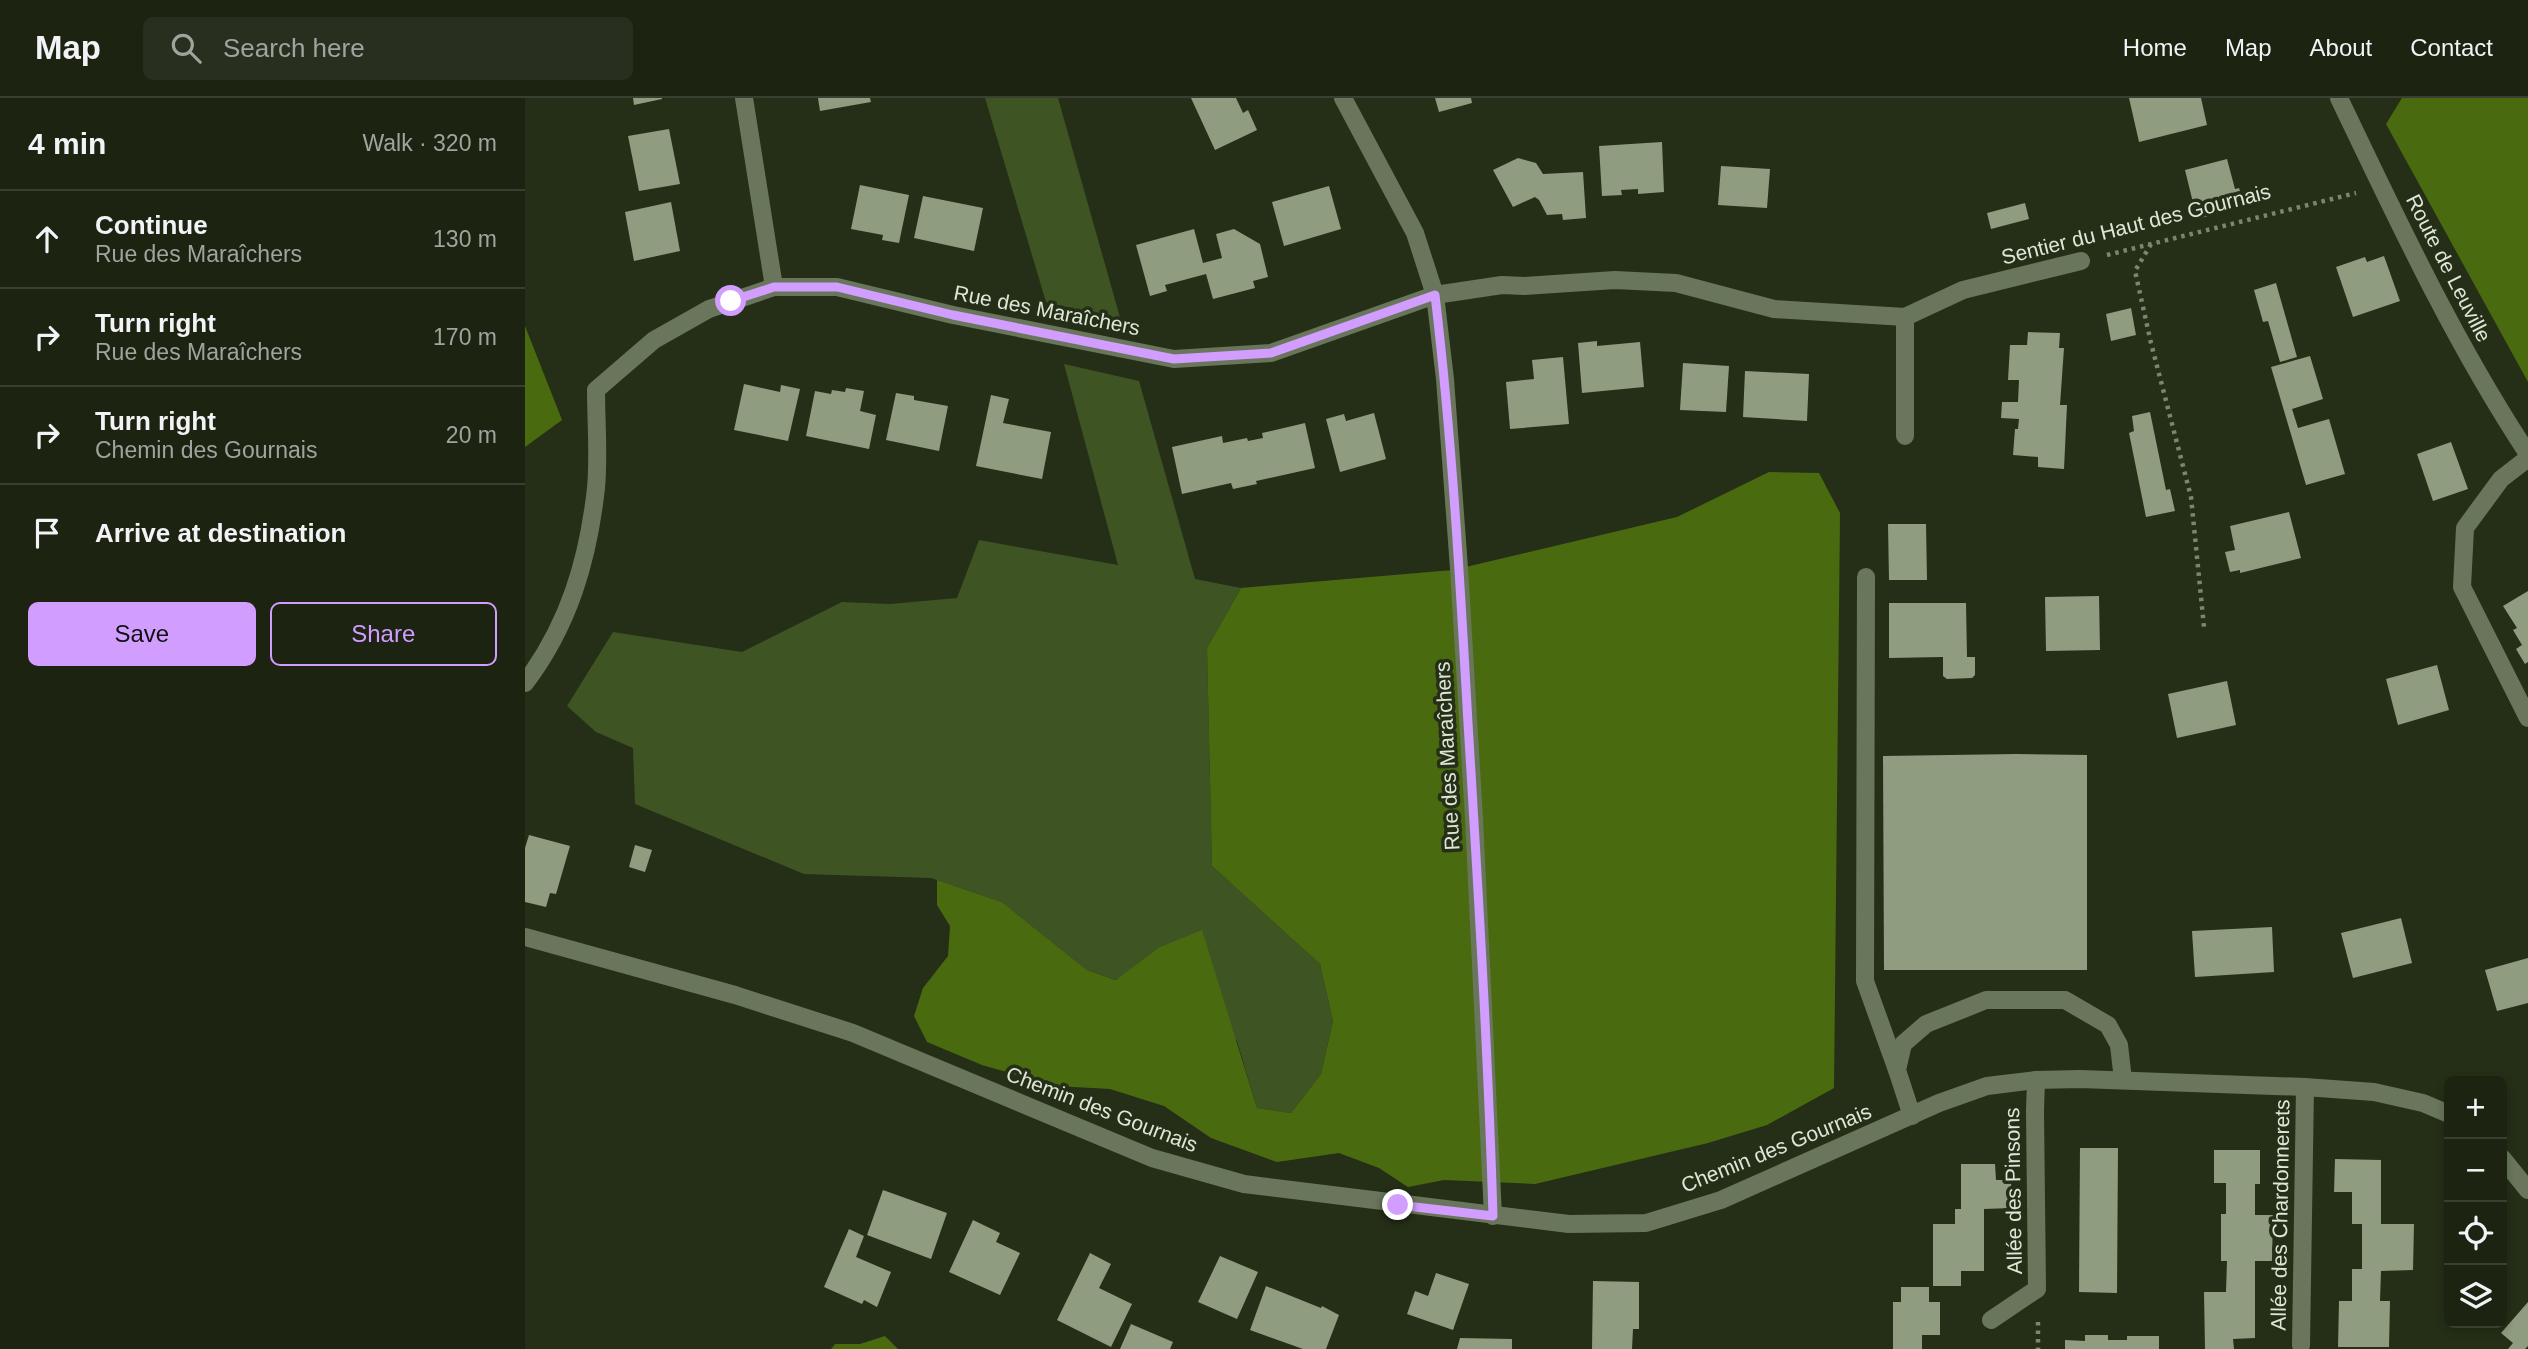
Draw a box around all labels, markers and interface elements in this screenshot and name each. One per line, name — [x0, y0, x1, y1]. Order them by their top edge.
search box — [143, 17, 633, 80]
text: Map — [35, 29, 101, 66]
icon: search — [167, 29, 205, 67]
text: Search here — [223, 33, 365, 63]
text: Home — [2123, 34, 2187, 61]
text: Map — [2225, 34, 2272, 61]
text: About — [2310, 34, 2372, 61]
text: Contact — [2410, 34, 2493, 61]
text: 4 min — [28, 127, 106, 160]
text: Walk · 320 m — [362, 130, 497, 156]
street label: Sentier du Haut des Gournais — [1999, 179, 2273, 269]
street label: Route de Leuville — [2402, 190, 2496, 346]
text: Continue — [95, 210, 208, 240]
icon: ahead — [28, 220, 66, 258]
text: 130 m — [433, 226, 497, 252]
text: Rue des Maraîchers — [95, 241, 302, 267]
street label: Rue des Maraîchers — [952, 281, 1142, 339]
route start — [715, 285, 746, 316]
text: Turn right — [95, 308, 216, 338]
icon: right — [28, 318, 66, 356]
text: 170 m — [433, 324, 497, 350]
text: Rue des Maraîchers — [95, 339, 302, 365]
text: Turn right — [95, 406, 216, 436]
icon: right — [28, 416, 66, 454]
text: 20 m — [446, 422, 497, 448]
text: Chemin des Gournais — [95, 437, 317, 463]
icon: arrive — [28, 514, 66, 552]
text: Arrive at destination — [95, 518, 346, 548]
button: Save — [28, 602, 256, 666]
button: Share — [270, 602, 497, 666]
street label: Rue des Maraîchers — [1431, 661, 1463, 851]
street label: Chemin des Gournais — [1003, 1062, 1201, 1156]
map controls — [2444, 1076, 2507, 1328]
button: + — [2444, 1076, 2507, 1139]
street label: Chemin des Gournais — [1678, 1099, 1874, 1197]
street label: Allée des Chardonnerets — [2266, 1099, 2294, 1331]
street label: Allée des Pinsons — [2000, 1107, 2026, 1275]
button: − — [2444, 1139, 2507, 1202]
route end — [1382, 1189, 1413, 1220]
button: locate — [2444, 1202, 2507, 1265]
button: layers — [2444, 1265, 2507, 1328]

